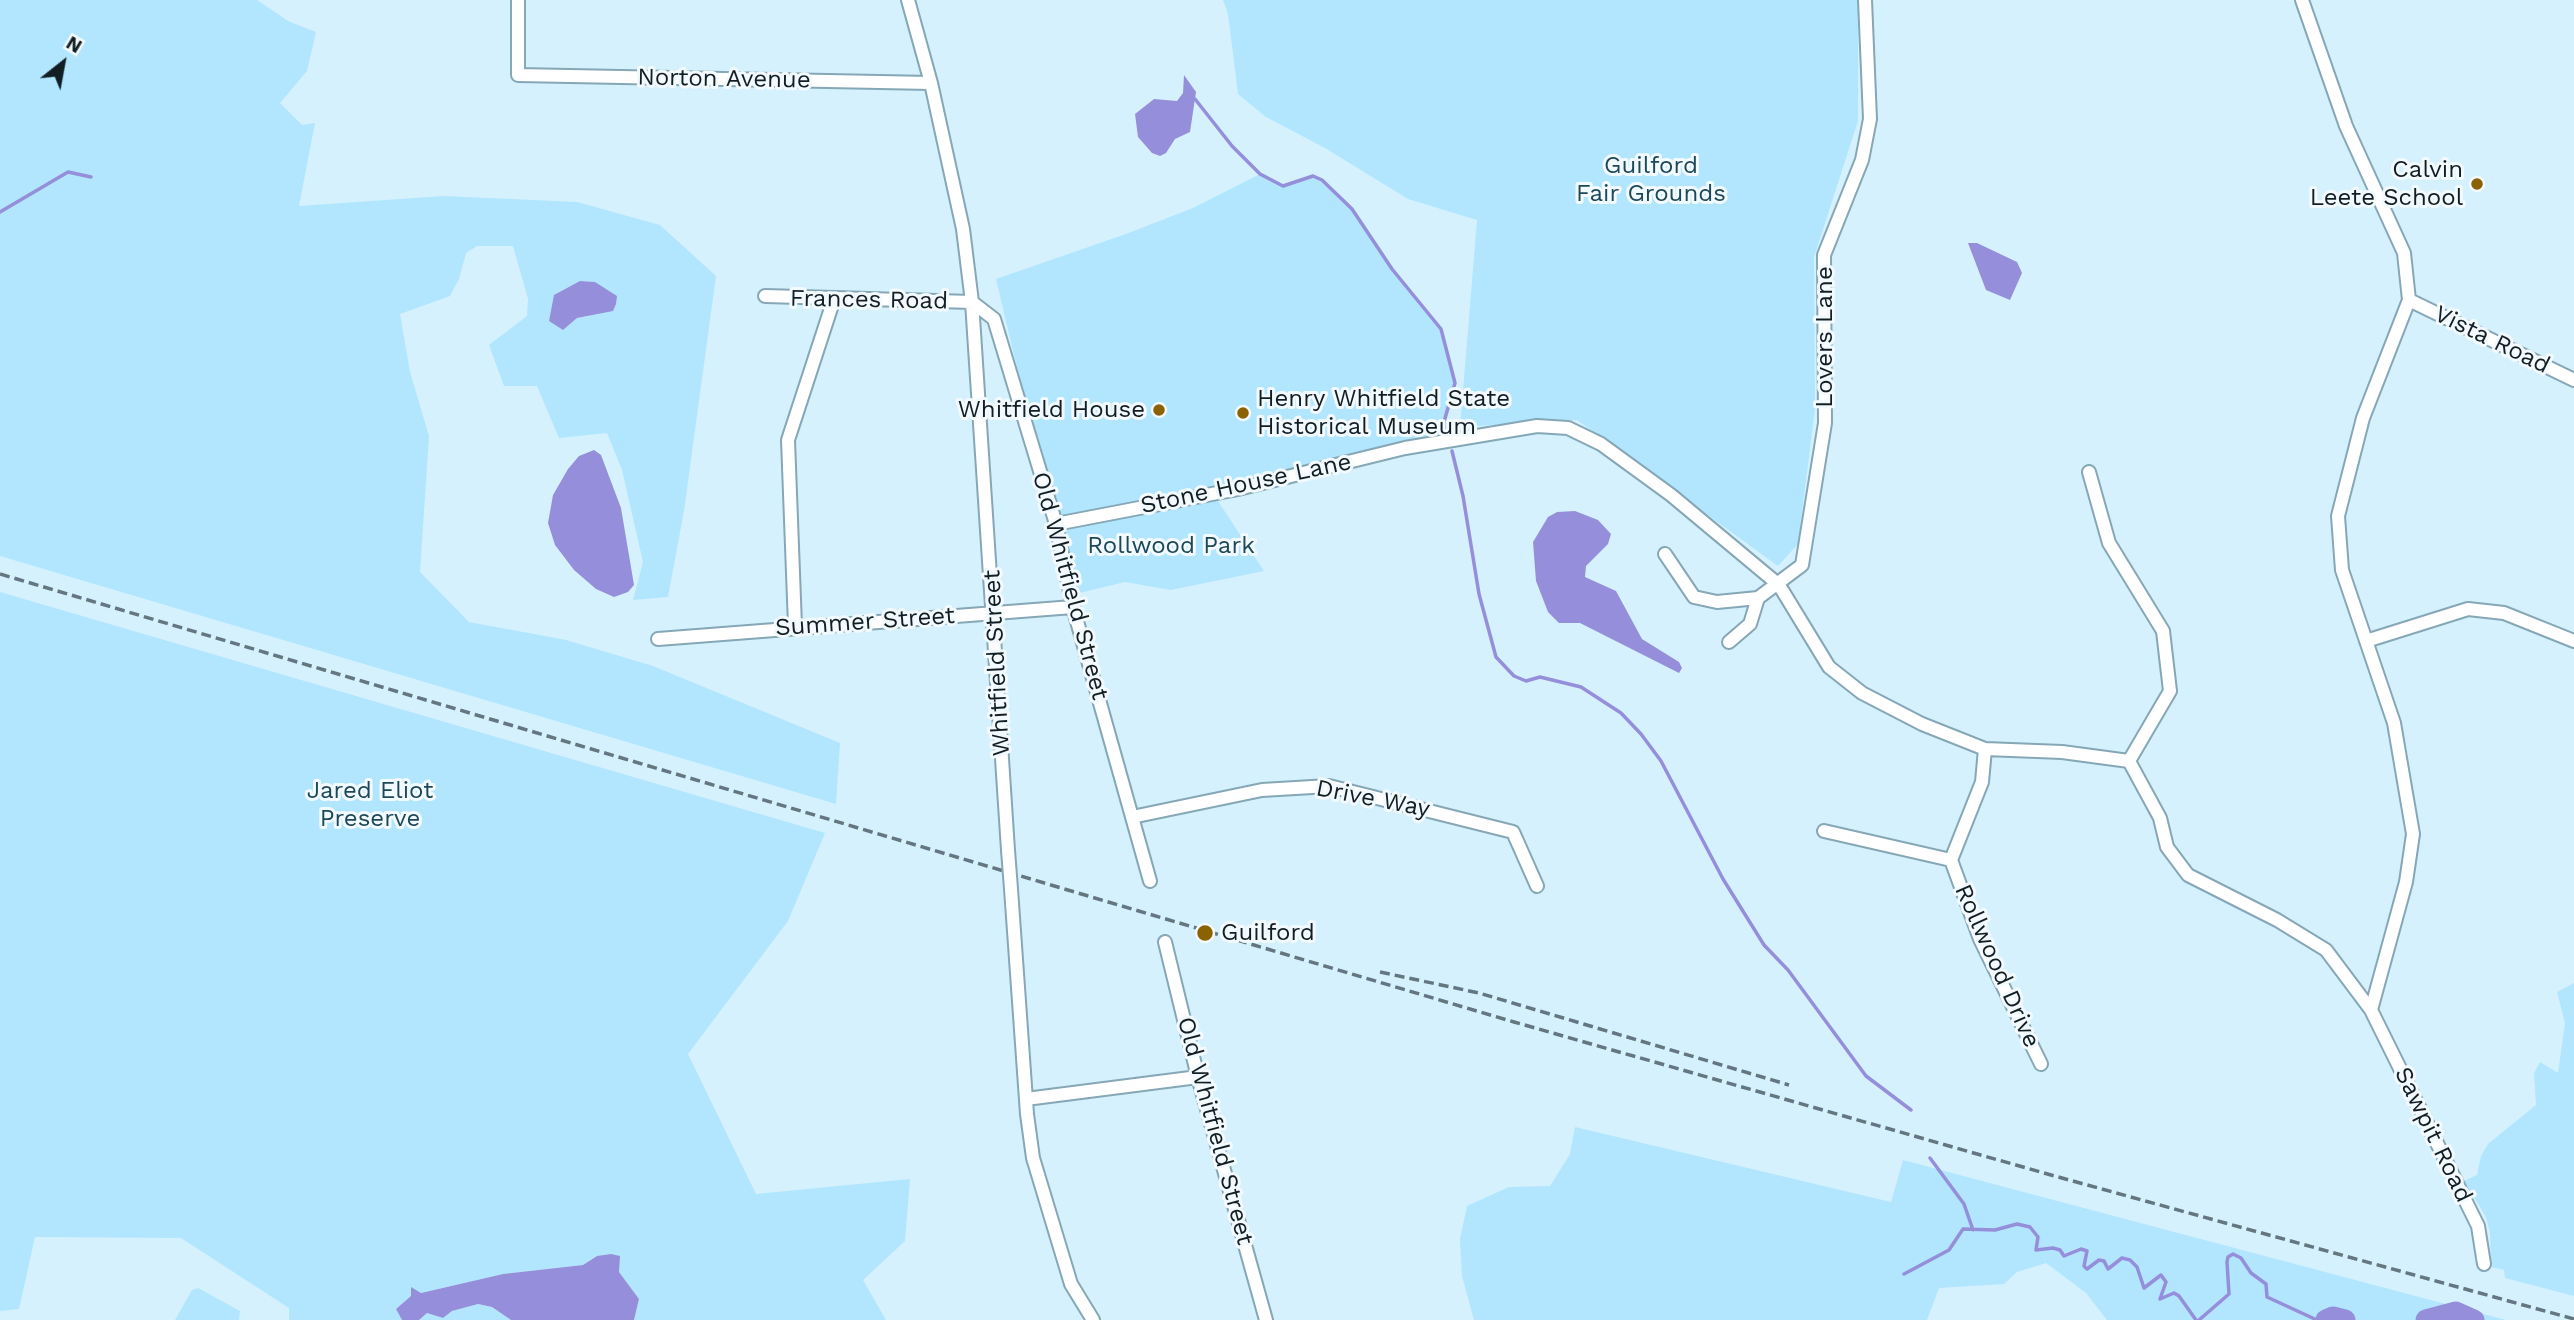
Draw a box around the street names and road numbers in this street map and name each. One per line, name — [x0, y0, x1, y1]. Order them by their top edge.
street label: Norton Avenue — [637, 63, 811, 95]
street label: Lovers Lane — [1811, 266, 1839, 408]
street label: Frances Road — [790, 284, 948, 316]
street label: Vista Road — [2430, 300, 2554, 380]
street label: Stone House Lane — [1138, 448, 1354, 520]
street label: Old Whitfield Street — [1026, 469, 1114, 703]
street label: Whitfield Street — [978, 569, 1016, 757]
street label: Summer Street — [774, 601, 956, 643]
street label: Drive Way — [1314, 774, 1432, 824]
street label: Rollwood Drive — [1948, 880, 2046, 1052]
street label: Old Whitfield Street — [1171, 1014, 1259, 1248]
street label: Sawpit Road — [2388, 1063, 2478, 1207]

